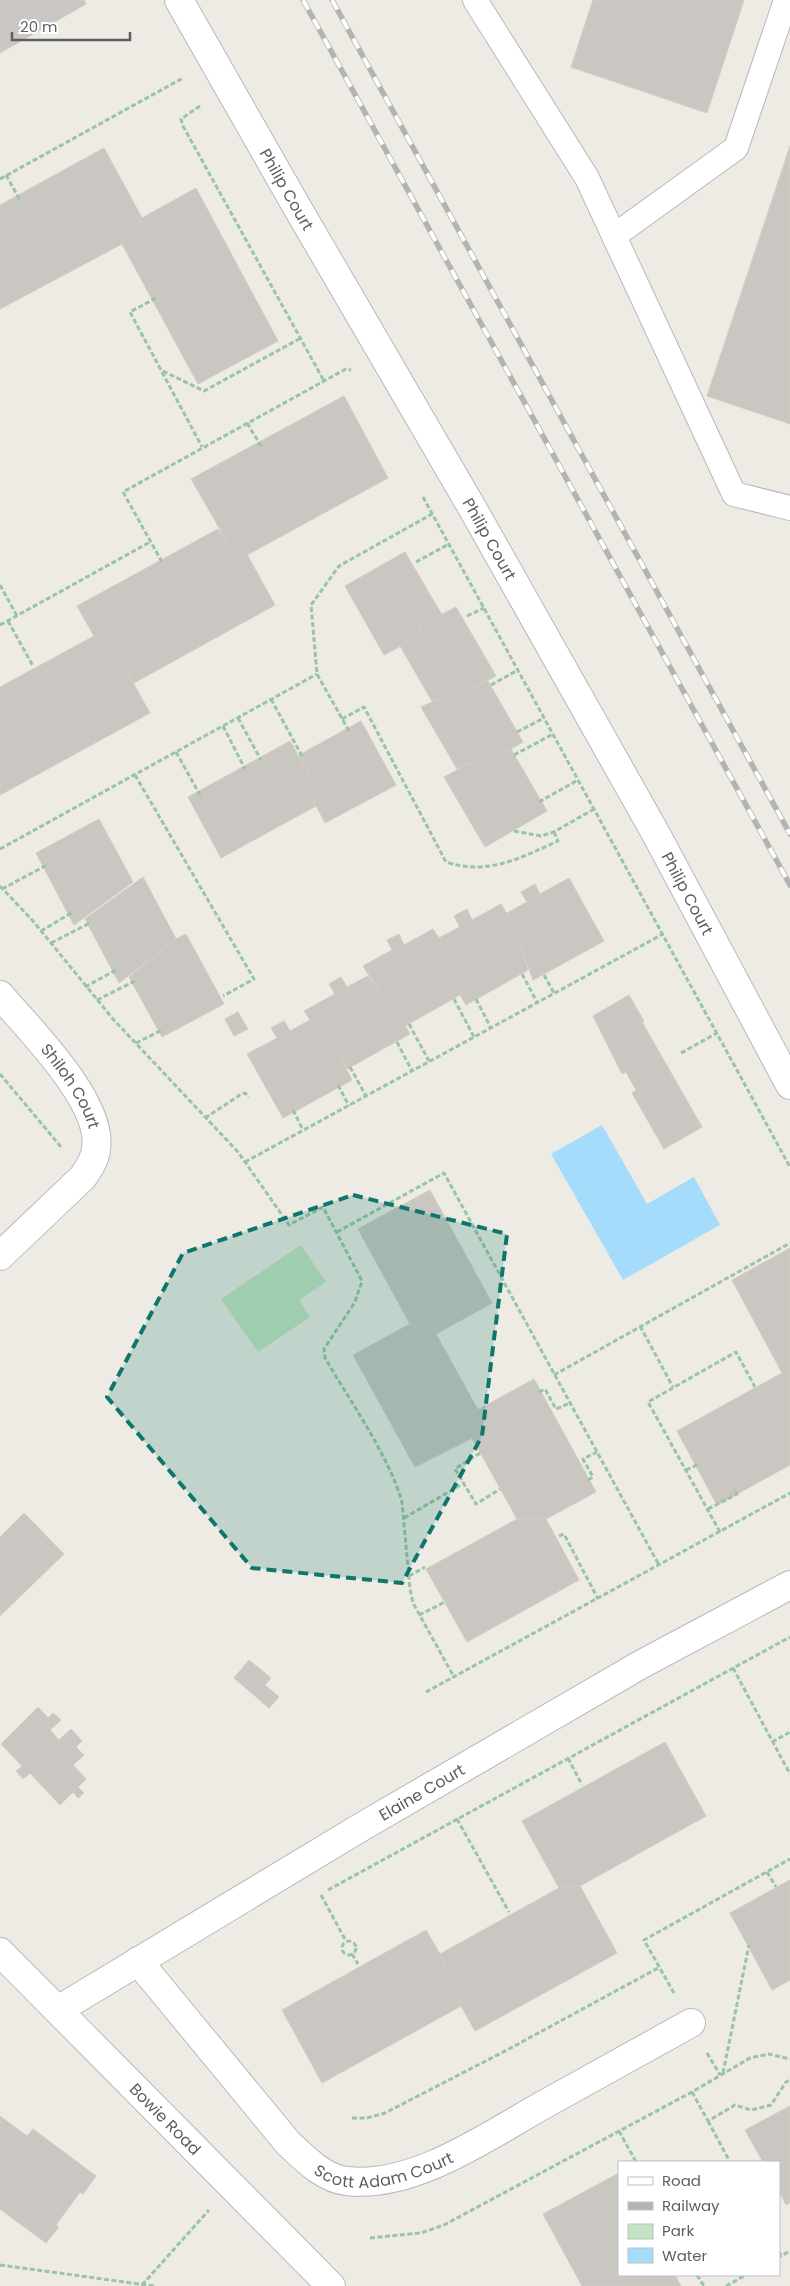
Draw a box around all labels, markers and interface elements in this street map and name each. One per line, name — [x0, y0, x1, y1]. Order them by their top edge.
scale bar — [12, 10, 130, 42]
text: 20 m — [20, 16, 58, 37]
street label: Philip Court — [254, 144, 319, 235]
street label: Philip Court — [457, 494, 522, 585]
street label: Philip Court — [656, 848, 719, 939]
street label: Shiloh Court — [35, 1039, 105, 1131]
street label: Elaine Court — [375, 1758, 469, 1826]
street label: Bowie Road — [124, 2078, 206, 2160]
street label: Scott Adam Court — [309, 2146, 457, 2194]
legend — [618, 2161, 780, 2276]
text: Road — [662, 2170, 701, 2191]
text: Railway — [662, 2195, 720, 2216]
text: Park — [662, 2220, 694, 2241]
text: Water — [662, 2245, 708, 2266]

